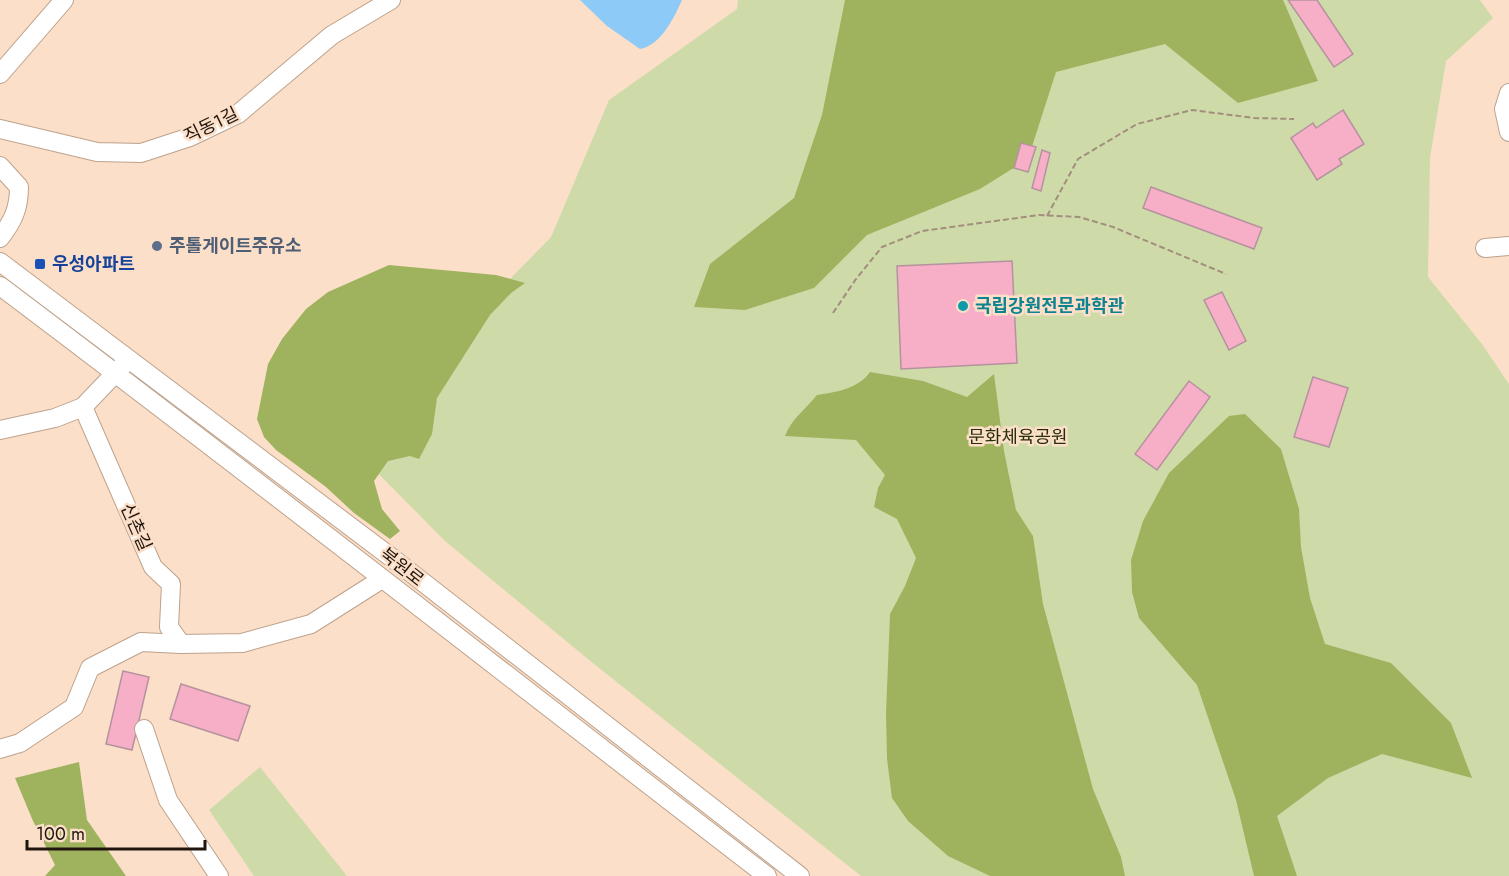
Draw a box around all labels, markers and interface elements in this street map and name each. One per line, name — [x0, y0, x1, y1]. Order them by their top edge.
street label: 직동1길 — [179, 101, 243, 149]
place label: 주톨게이트주유소 — [169, 233, 301, 259]
marker: 주톨게이트주유소 — [150, 239, 164, 253]
place label: 우성아파트 — [52, 251, 135, 277]
marker: 우성아파트 — [33, 257, 47, 271]
place label: 국립강원전문과학관 — [975, 293, 1124, 319]
marker: 국립강원전문과학관 — [956, 299, 970, 313]
park label: 문화체육공원 — [968, 424, 1068, 450]
street label: 신촌길 — [114, 499, 158, 555]
street label: 북원로 — [374, 541, 430, 593]
scale bar — [27, 813, 206, 851]
text: 100 m — [36, 821, 85, 847]

